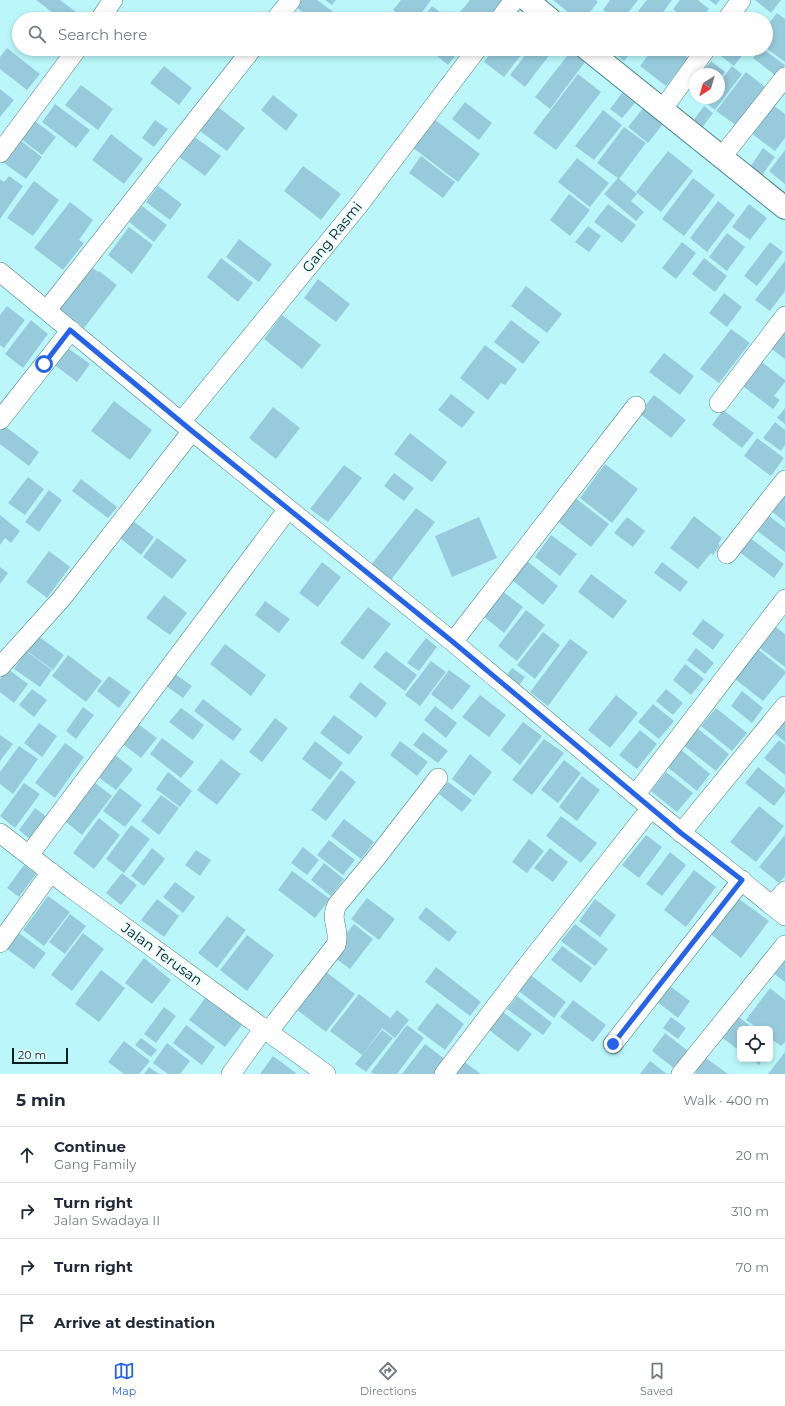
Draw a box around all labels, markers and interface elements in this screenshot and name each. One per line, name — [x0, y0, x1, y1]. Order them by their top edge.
search box — [12, 12, 773, 56]
icon: search — [26, 23, 48, 45]
text: Search here — [58, 25, 147, 44]
north arrow — [689, 68, 725, 104]
street label: Gang Rasmi — [298, 198, 366, 276]
route start — [35, 355, 53, 373]
street label: Jalan Terusan — [117, 918, 206, 989]
map controls — [737, 1026, 773, 1062]
button: locate — [737, 1026, 773, 1062]
route end — [604, 1035, 622, 1053]
scale bar — [12, 1046, 68, 1065]
text: 20 m — [18, 1048, 46, 1062]
text: 5 min — [16, 1090, 66, 1110]
text: Walk · 400 m — [683, 1092, 769, 1108]
text: Continue — [54, 1137, 126, 1156]
icon: ahead — [16, 1144, 38, 1166]
text: 20 m — [736, 1147, 769, 1163]
text: Gang Family — [54, 1156, 136, 1172]
text: Turn right — [54, 1193, 133, 1212]
icon: right — [16, 1200, 38, 1222]
text: 310 m — [731, 1203, 769, 1219]
text: Jalan Swadaya II — [54, 1212, 160, 1228]
icon: right — [16, 1256, 38, 1278]
text: Turn right — [54, 1257, 133, 1276]
text: 70 m — [736, 1259, 769, 1275]
icon: arrive — [16, 1312, 38, 1334]
text: Arrive at destination — [54, 1313, 215, 1332]
tab: Map — [112, 1360, 136, 1398]
tab: Directions — [360, 1360, 416, 1398]
tab: Saved — [640, 1360, 673, 1398]

